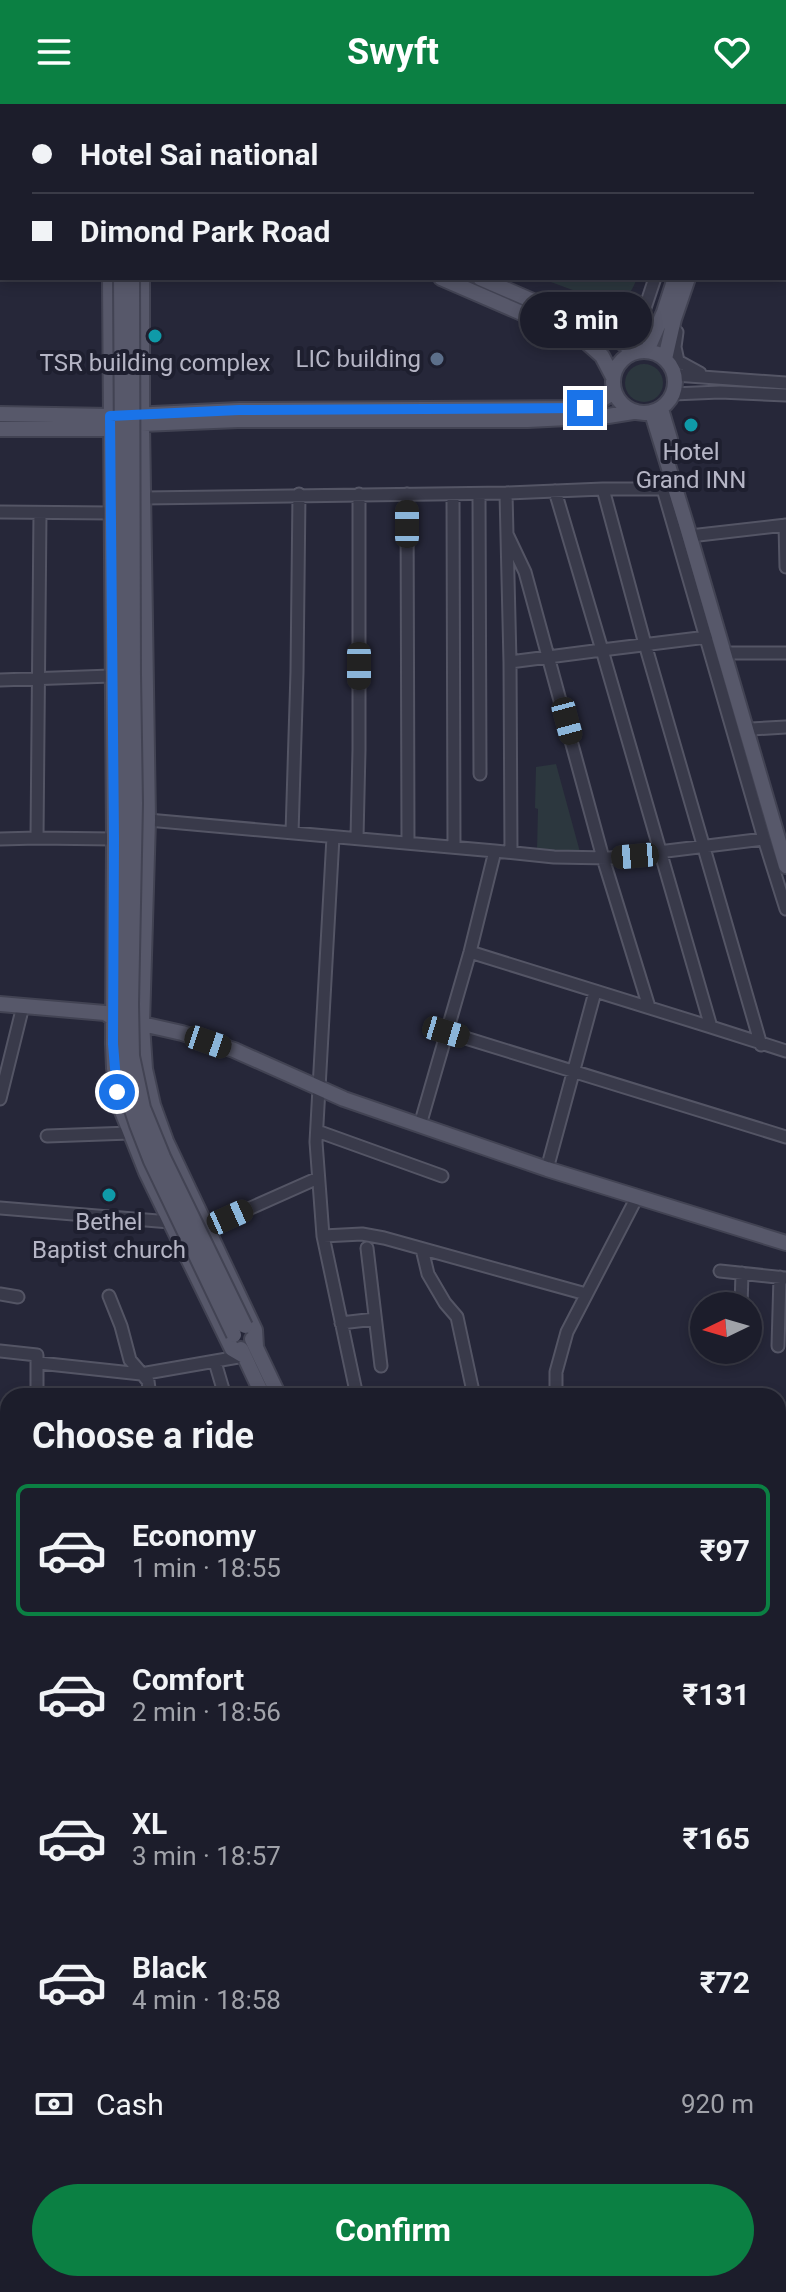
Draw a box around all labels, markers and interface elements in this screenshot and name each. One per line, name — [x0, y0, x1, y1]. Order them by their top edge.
icon: menu — [32, 30, 76, 74]
icon: heart — [710, 30, 754, 74]
text: Swyft — [347, 31, 439, 73]
text: Hotel Sai national — [80, 137, 319, 172]
text: Dimond Park Road — [80, 214, 330, 249]
callout: 3 min — [519, 292, 651, 348]
text: 3 min — [553, 305, 619, 335]
marker: TSR building complex — [146, 327, 164, 345]
place label: LIC building — [295, 345, 421, 373]
place label: TSR building complex — [40, 349, 270, 377]
marker: LIC building — [428, 350, 446, 368]
route end — [567, 390, 603, 426]
marker: Hotel Grand INN — [682, 416, 700, 434]
place label: Hotel Grand INN — [636, 438, 746, 494]
car — [395, 500, 419, 548]
car — [347, 642, 371, 690]
car — [549, 695, 585, 747]
car — [610, 842, 660, 870]
car — [420, 1014, 472, 1050]
car — [181, 1023, 235, 1061]
route start — [99, 1074, 135, 1110]
marker: Bethel Baptist church — [100, 1186, 118, 1204]
car — [203, 1196, 257, 1238]
place label: Bethel Baptist church — [32, 1208, 186, 1264]
north arrow — [690, 1292, 762, 1364]
map controls — [690, 1292, 762, 1364]
text: Choose a ride — [32, 1415, 254, 1457]
icon: car — [36, 1514, 108, 1586]
text: Economy — [132, 1518, 256, 1553]
text: ₹97 — [700, 1533, 750, 1568]
text: 1 min · 18:55 — [132, 1553, 281, 1583]
icon: car — [36, 1658, 108, 1730]
text: Comfort — [132, 1662, 244, 1697]
text: ₹131 — [683, 1677, 750, 1712]
text: 2 min · 18:56 — [132, 1697, 281, 1727]
icon: car — [36, 1802, 108, 1874]
text: XL — [132, 1806, 167, 1841]
text: ₹165 — [683, 1821, 750, 1856]
text: 3 min · 18:57 — [132, 1841, 281, 1871]
icon: car — [36, 1946, 108, 2018]
text: Black — [132, 1950, 207, 1985]
text: ₹72 — [700, 1965, 750, 2000]
text: 4 min · 18:58 — [132, 1985, 281, 2015]
icon: cash — [32, 2082, 76, 2126]
text: Cash — [96, 2087, 164, 2122]
text: 920 m — [681, 2089, 754, 2119]
button: Confirm — [32, 2184, 754, 2276]

